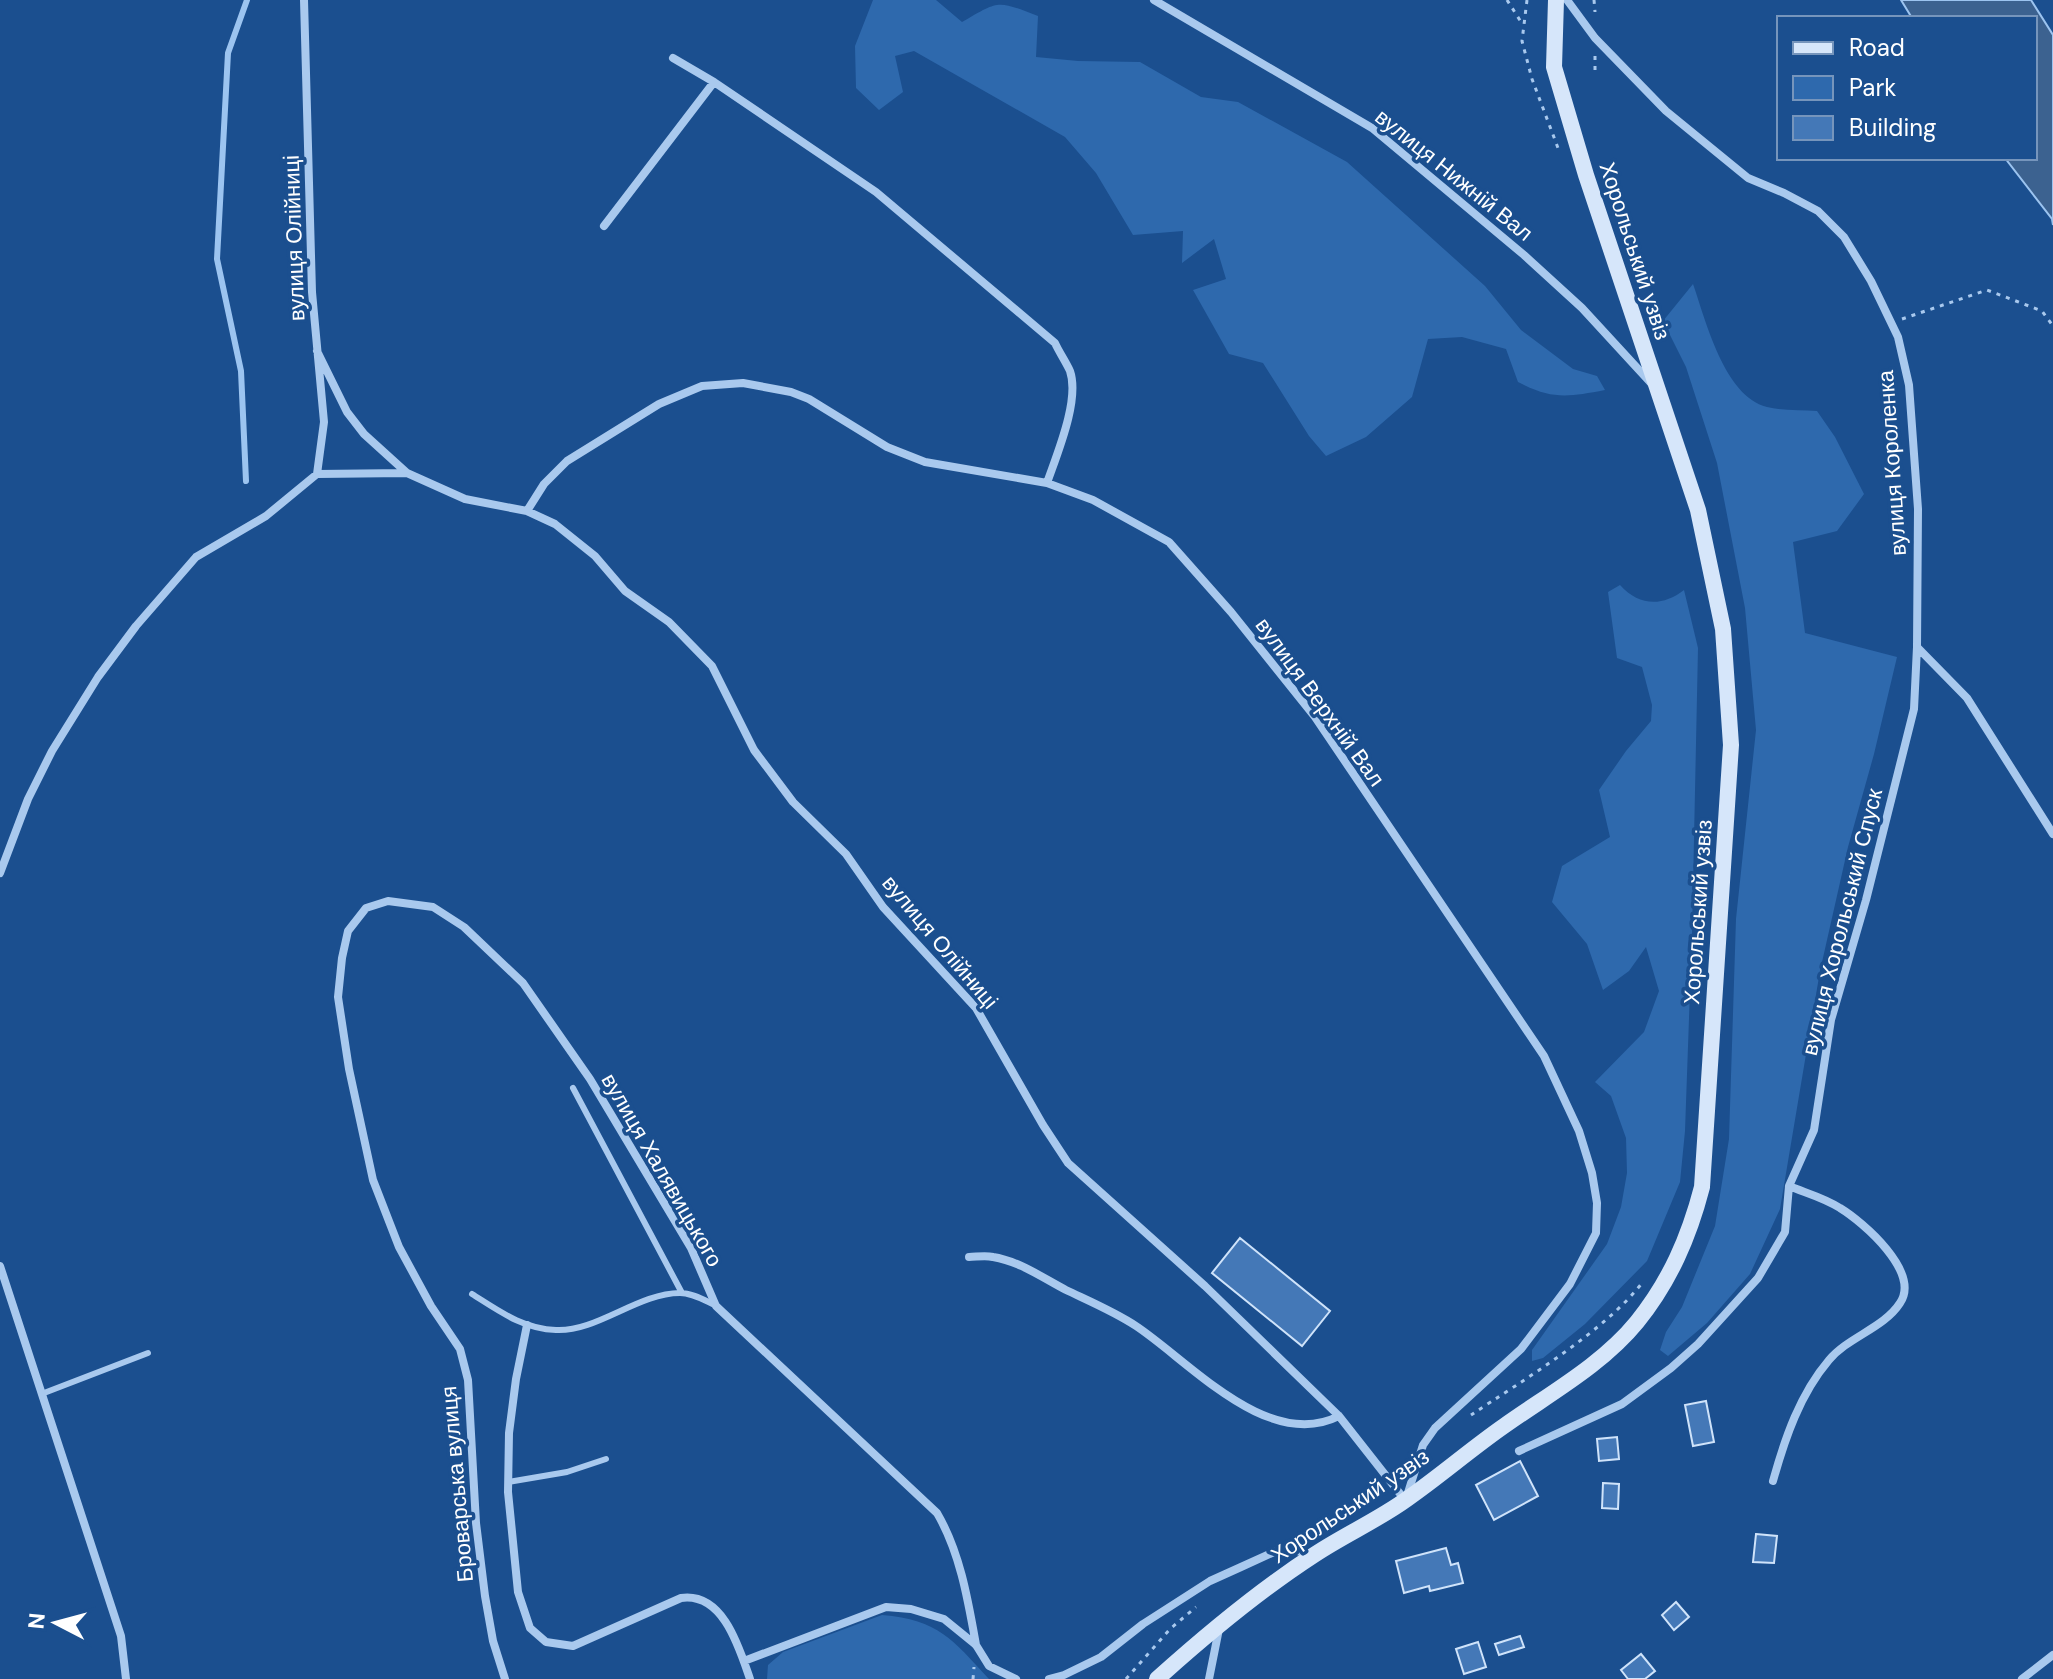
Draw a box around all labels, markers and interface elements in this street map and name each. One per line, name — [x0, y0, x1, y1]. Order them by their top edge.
legend — [1777, 16, 2037, 160]
text: Road — [1849, 32, 1905, 63]
text: Park — [1849, 72, 1896, 103]
street label: вулиця Нижній Вал — [1369, 102, 1539, 248]
text: Building — [1849, 112, 1936, 143]
street label: вулиця Олійниці — [277, 155, 311, 321]
street label: Хорольський узвіз — [1593, 158, 1677, 344]
street label: вулиця Короленка — [1871, 369, 1913, 557]
street label: вулиця Верхній Вал — [1249, 612, 1391, 792]
street label: вулиця Хорольський Спуск — [1795, 785, 1889, 1058]
street label: Хорольський узвіз — [1677, 819, 1719, 1005]
street label: вулиця Олійниці — [876, 869, 1004, 1015]
street label: вулиця Халявицького — [595, 1068, 729, 1272]
street label: Броварська вулиця — [434, 1385, 480, 1583]
street label: Хорольський узвіз — [1265, 1442, 1435, 1570]
north arrow — [16, 1583, 96, 1663]
text: N — [21, 1611, 52, 1630]

